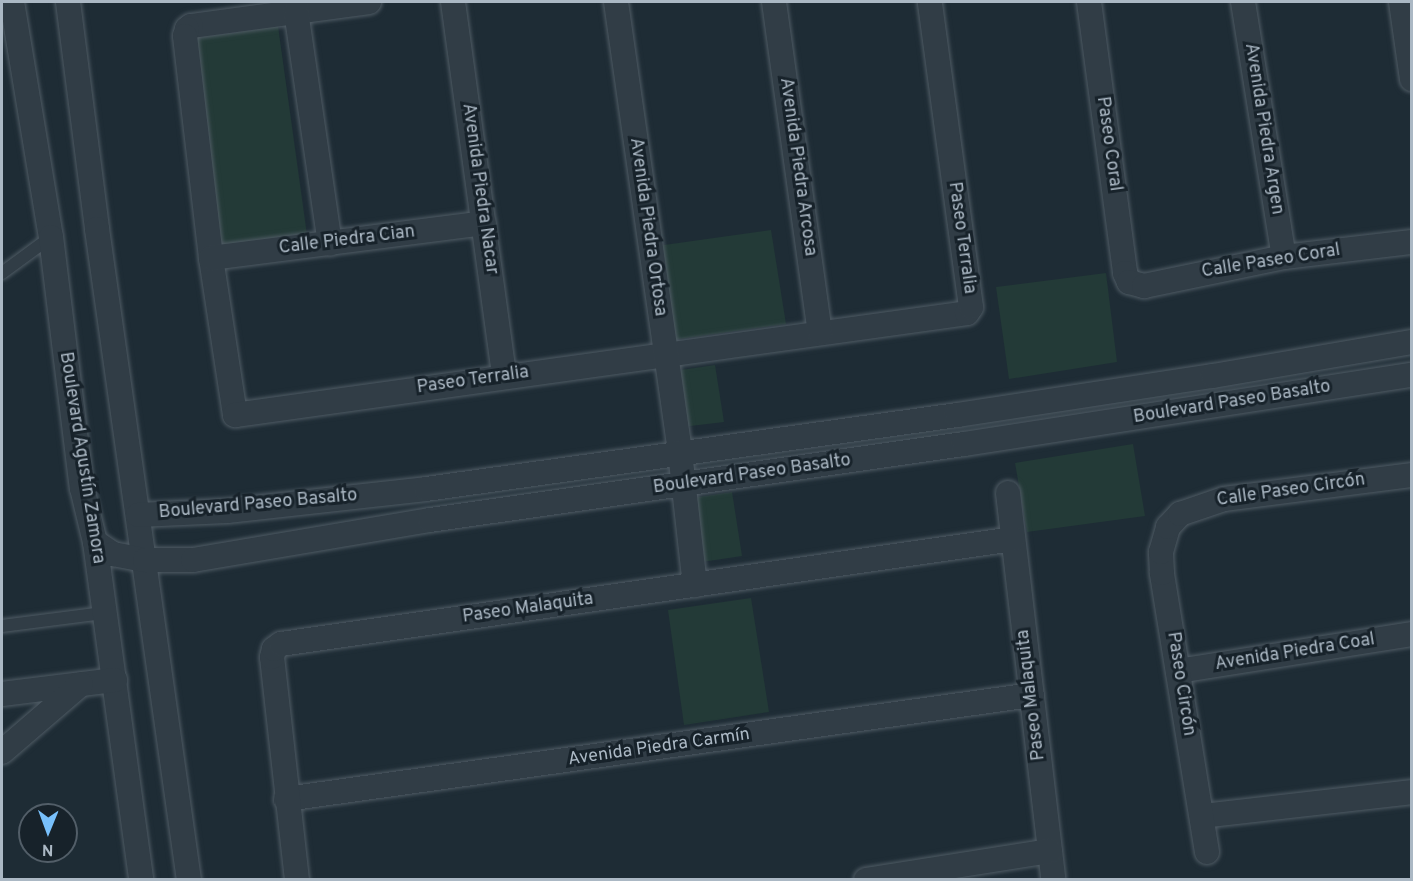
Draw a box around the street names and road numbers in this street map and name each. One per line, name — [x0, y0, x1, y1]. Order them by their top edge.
street label: Avenida Piedra Argen — [1239, 41, 1287, 217]
street label: Avenida Piedra Arcosa — [774, 76, 820, 258]
street label: Paseo Coral — [1091, 95, 1125, 193]
street label: Avenida Piedra Nacar — [456, 102, 502, 276]
street label: Avenida Piedra Ortosa — [624, 136, 670, 318]
street label: Paseo Terralia — [942, 180, 980, 296]
street label: Calle Piedra Cian — [278, 222, 416, 260]
street label: Calle Paseo Coral — [1200, 240, 1342, 284]
street label: Boulevard Agustín Zamora — [54, 350, 108, 566]
street label: Paseo Terralia — [415, 362, 531, 400]
street label: Boulevard Paseo Basalto — [1132, 377, 1332, 429]
street label: Boulevard Paseo Basalto — [652, 450, 852, 500]
street label: Calle Paseo Circón — [1215, 470, 1367, 512]
street label: Boulevard Paseo Basalto — [158, 486, 358, 524]
street label: Paseo Malaquita — [461, 589, 595, 629]
street label: Paseo Malaquita — [1013, 628, 1051, 762]
street label: Paseo Circón — [1161, 630, 1199, 738]
street label: Avenida Piedra Coal — [1214, 630, 1376, 676]
street label: Avenida Piedra Carmín — [567, 725, 751, 771]

